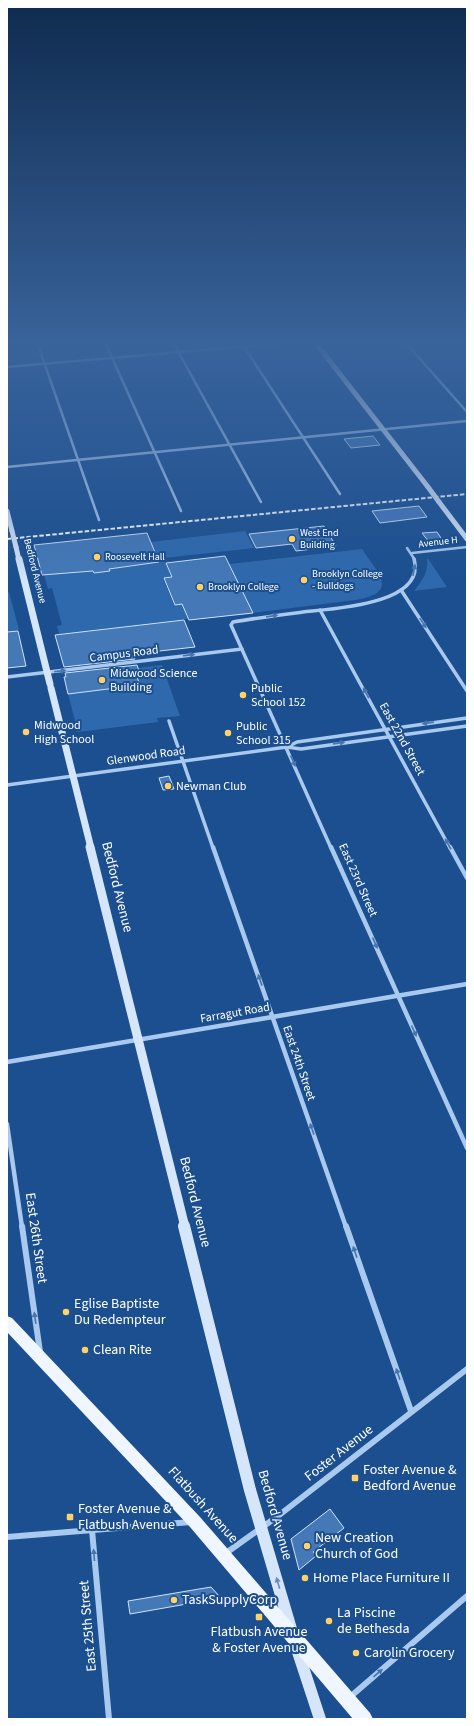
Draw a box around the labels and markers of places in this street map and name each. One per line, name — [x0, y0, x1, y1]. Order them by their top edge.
place label: West End Building — [300, 526, 338, 552]
marker: West End Building — [287, 534, 297, 544]
place label: Roosevelt Hall — [105, 550, 165, 564]
marker: Roosevelt Hall — [92, 552, 102, 562]
place label: Brooklyn College - Bulldogs — [312, 567, 383, 593]
marker: Brooklyn College - Bulldogs — [299, 575, 309, 585]
place label: Brooklyn College — [208, 580, 279, 594]
marker: Brooklyn College — [195, 582, 205, 592]
place label: Midwood Science Building — [110, 665, 198, 696]
marker: Midwood Science Building — [97, 675, 107, 685]
place label: Public School 152 — [251, 680, 306, 711]
marker: Public School 152 — [238, 690, 248, 700]
place label: Midwood High School — [34, 717, 94, 748]
place label: Public School 315 — [236, 718, 291, 749]
marker: Midwood High School — [21, 727, 31, 737]
marker: Public School 315 — [223, 728, 233, 738]
place label: Newman Club — [176, 778, 247, 795]
marker: Newman Club — [163, 781, 173, 791]
place label: Eglise Baptiste Du Redempteur — [74, 1294, 166, 1330]
marker: Eglise Baptiste Du Redempteur — [61, 1307, 71, 1317]
place label: Clean Rite — [93, 1340, 152, 1360]
marker: Clean Rite — [80, 1345, 90, 1355]
place label: Foster Avenue & Bedford Avenue — [363, 1460, 457, 1496]
marker: Foster Avenue & Bedford Avenue — [350, 1473, 360, 1483]
place label: Foster Avenue & Flatbush Avenue — [78, 1499, 175, 1535]
marker: Foster Avenue & Flatbush Avenue — [65, 1512, 75, 1522]
place label: New Creation Church of God — [315, 1528, 398, 1564]
marker: New Creation Church of God — [302, 1541, 312, 1551]
place label: Home Place Furniture II — [313, 1568, 450, 1588]
marker: Home Place Furniture II — [300, 1573, 310, 1583]
place label: TaskSupplyCorp — [182, 1590, 278, 1610]
marker: TaskSupplyCorp — [169, 1595, 179, 1605]
place label: La Piscine de Bethesda — [337, 1603, 410, 1639]
marker: Flatbush Avenue & Foster Avenue — [254, 1612, 264, 1622]
marker: La Piscine de Bethesda — [324, 1616, 334, 1626]
place label: Flatbush Avenue & Foster Avenue — [211, 1622, 307, 1658]
place label: Carolin Grocery — [364, 1643, 455, 1663]
marker: Carolin Grocery — [351, 1648, 361, 1658]

